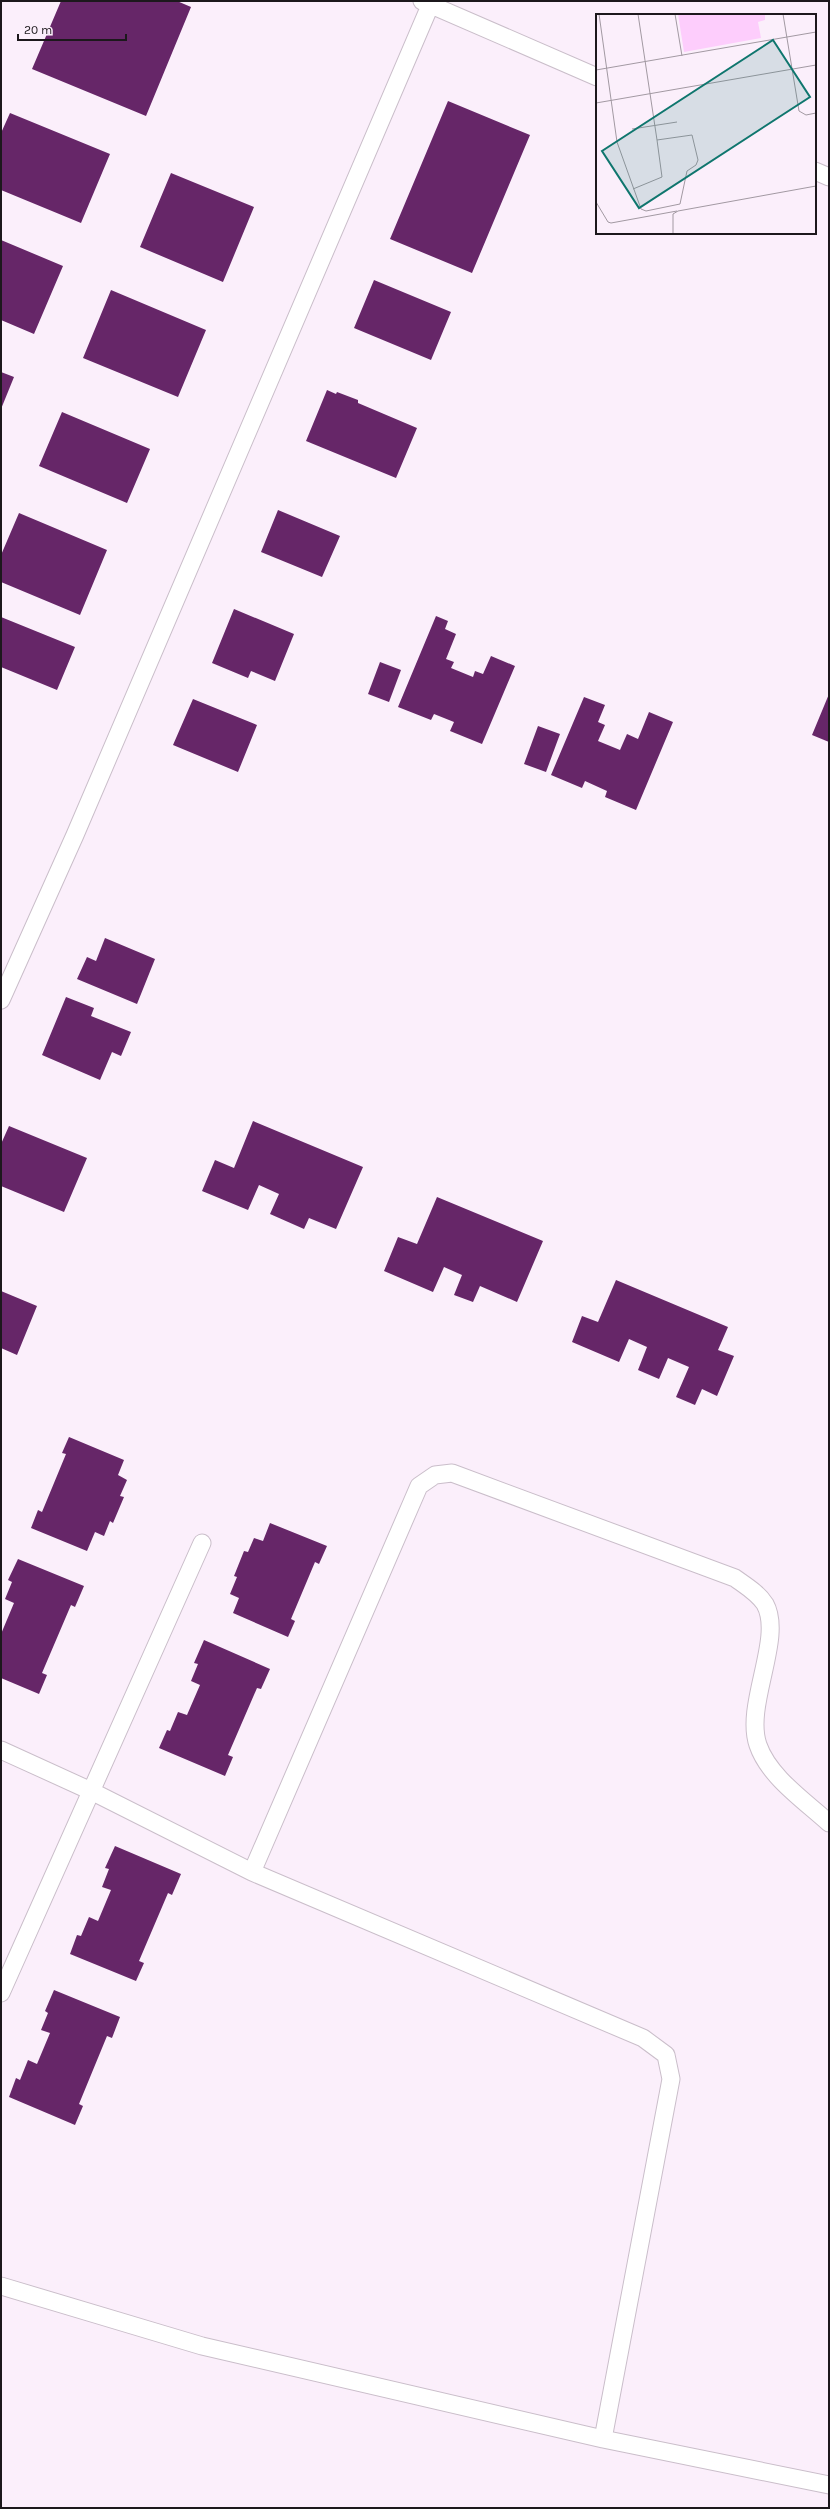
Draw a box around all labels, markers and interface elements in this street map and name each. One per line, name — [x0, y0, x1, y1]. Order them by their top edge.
inset map — [596, 14, 816, 234]
scale bar — [18, 16, 126, 42]
text: 20 m — [24, 23, 52, 37]

